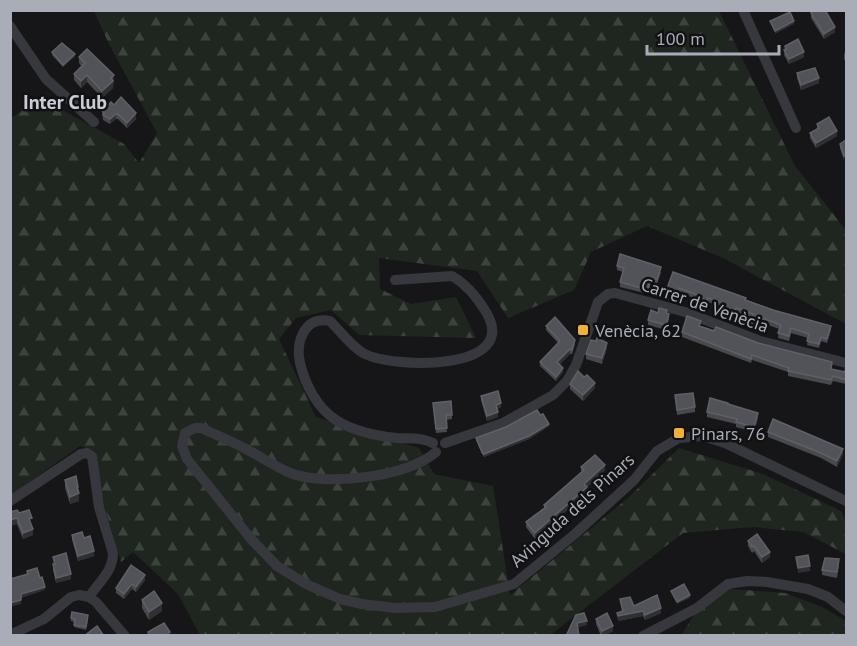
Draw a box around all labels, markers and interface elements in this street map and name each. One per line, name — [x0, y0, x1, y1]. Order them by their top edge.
scale bar — [647, 18, 779, 56]
text: 100 m — [656, 27, 705, 50]
district label: Inter Club — [23, 89, 107, 115]
street label: Carrer de Venècia — [638, 272, 772, 338]
place label: Venècia, 62 — [594, 319, 681, 342]
marker: Venècia, 62 — [576, 323, 590, 337]
place label: Pinars, 76 — [691, 422, 765, 445]
marker: Pinars, 76 — [672, 426, 686, 440]
street label: Avinguda dels Pinars — [505, 448, 639, 572]

